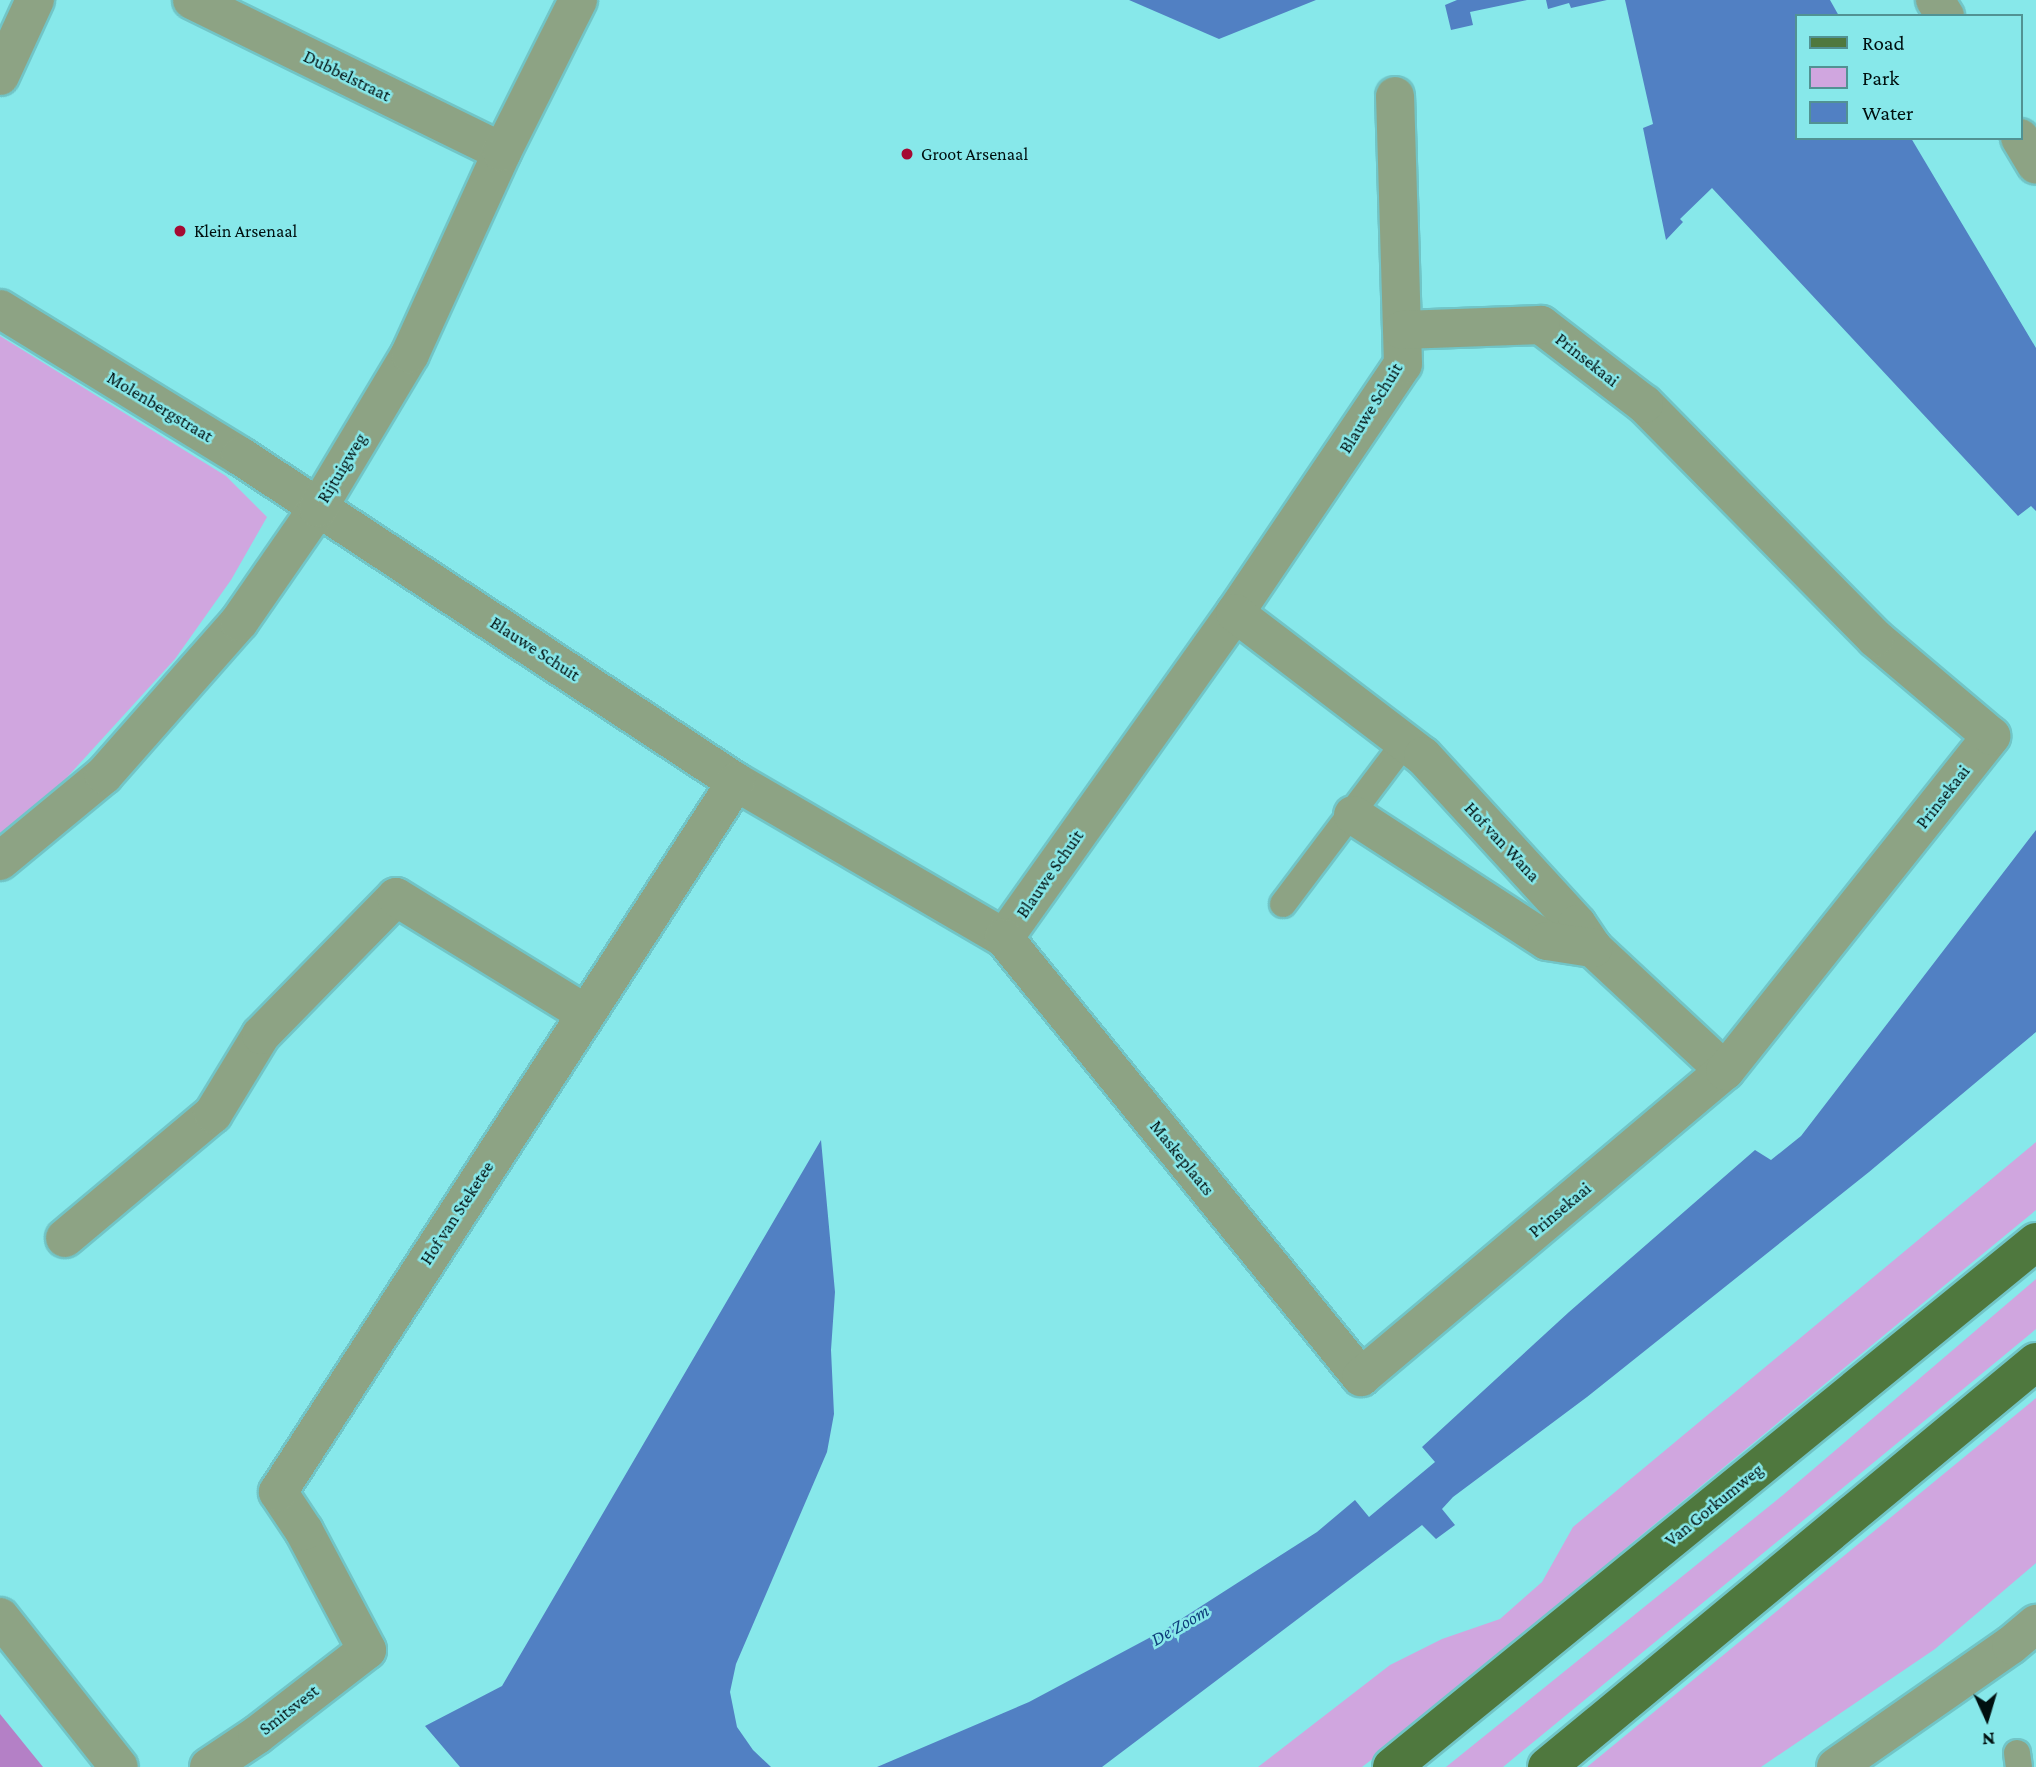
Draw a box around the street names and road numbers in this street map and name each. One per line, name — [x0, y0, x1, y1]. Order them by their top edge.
street label: Dubbelstraat — [300, 46, 394, 106]
street label: Prinsekaai — [1551, 329, 1623, 391]
street label: Blauwe Schuit — [1335, 359, 1407, 457]
street label: Molenbergstraat — [103, 367, 217, 447]
street label: Rijtuigweg — [313, 429, 371, 507]
street label: Blauwe Schuit — [486, 612, 584, 686]
street label: Prinsekaai — [1912, 761, 1974, 833]
street label: Hof van Wana — [1460, 798, 1544, 886]
street label: Blauwe Schuit — [1012, 826, 1088, 922]
street label: Maskeplaats — [1145, 1116, 1219, 1200]
street label: Hof van Steketee — [415, 1157, 499, 1269]
street label: Prinsekaai — [1524, 1178, 1596, 1242]
street label: Van Gorkumweg — [1661, 1459, 1767, 1551]
street label: Smitsvest — [255, 1680, 323, 1740]

